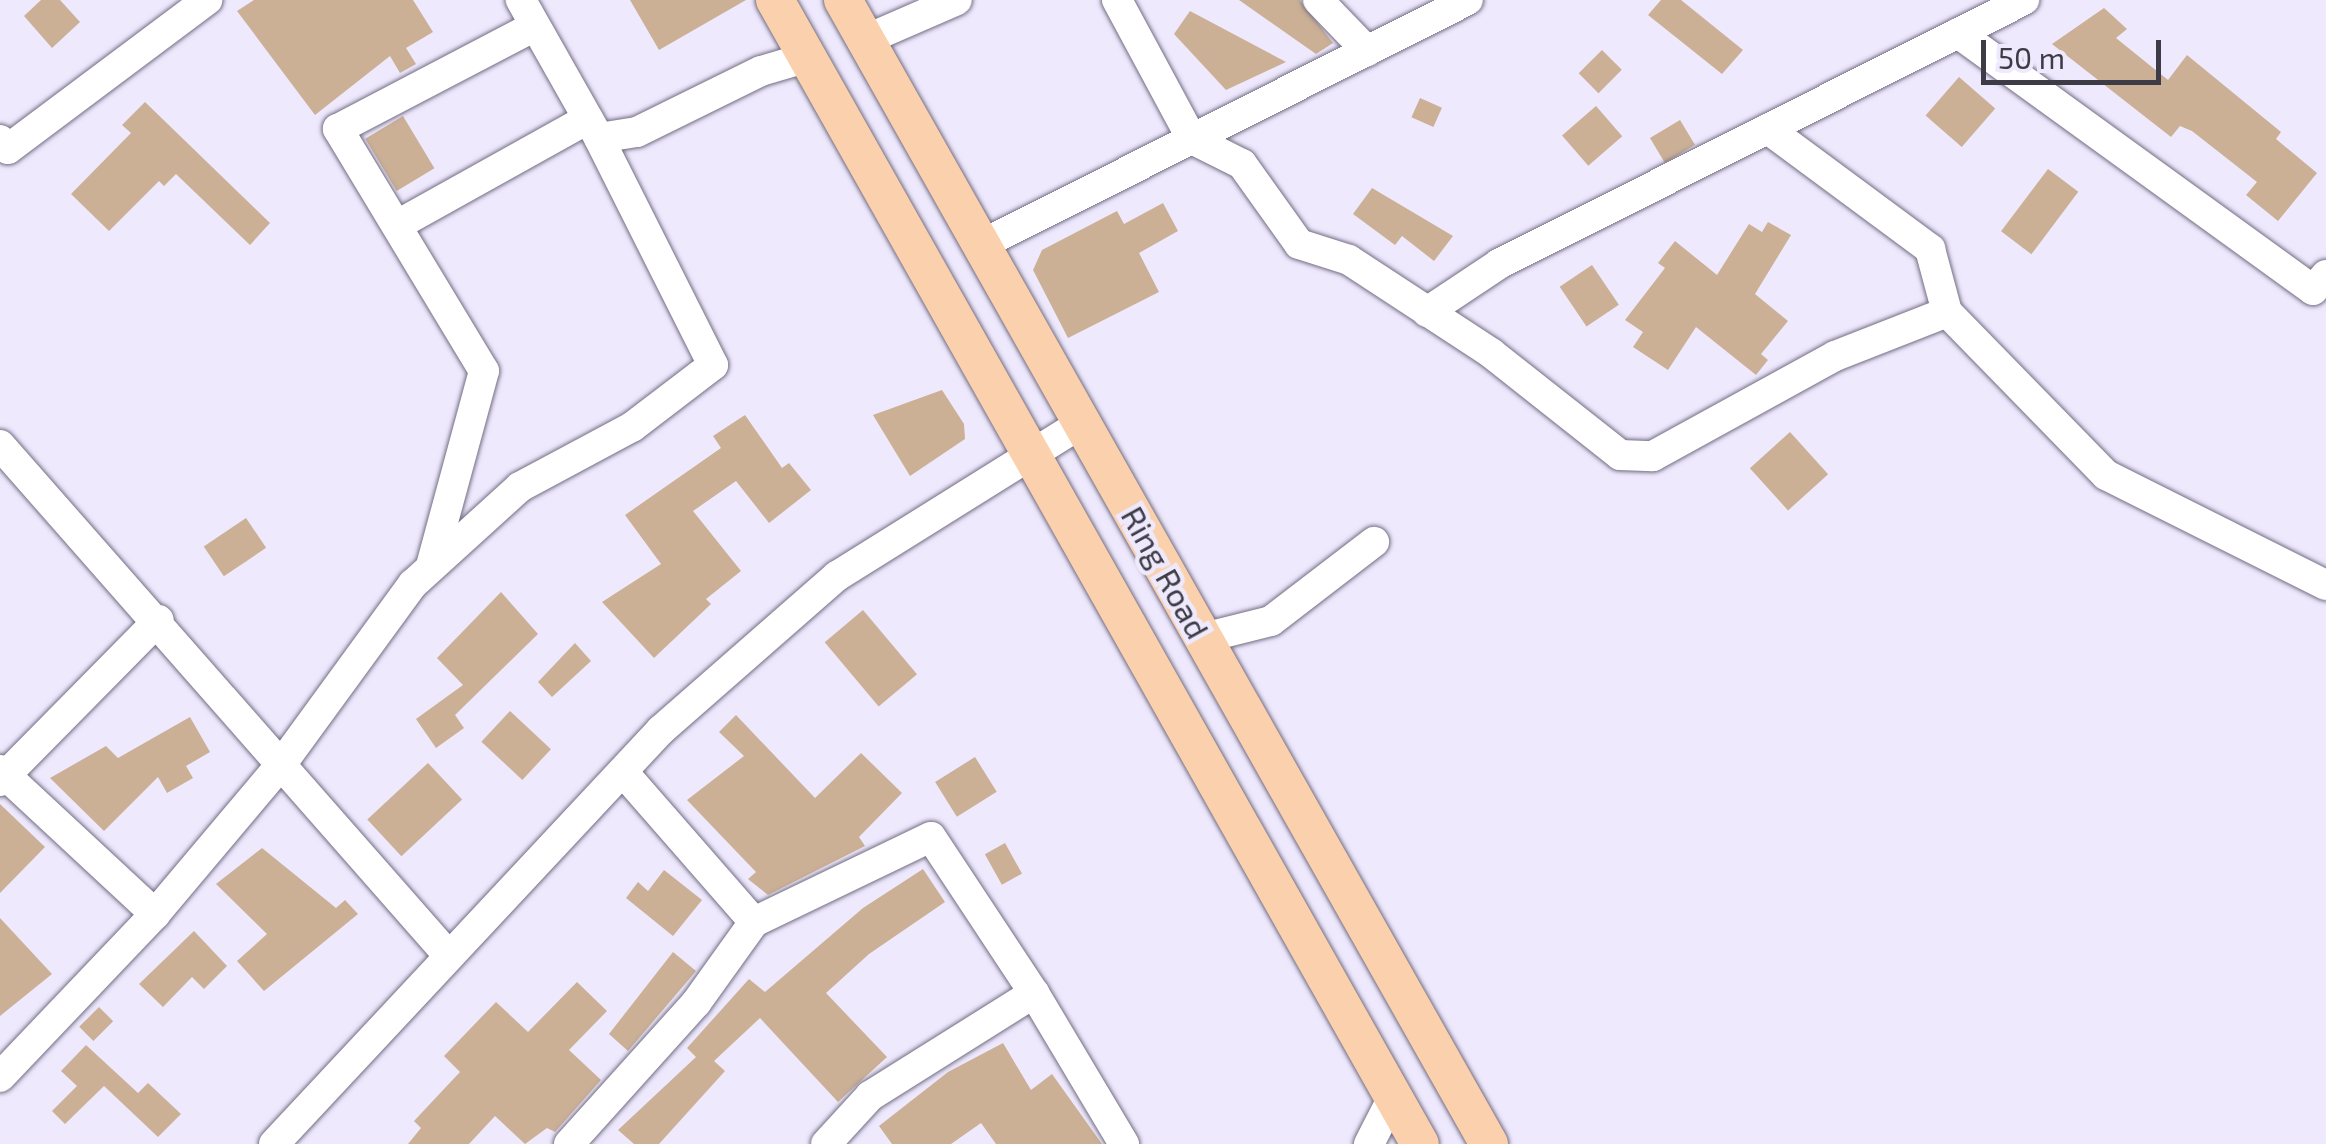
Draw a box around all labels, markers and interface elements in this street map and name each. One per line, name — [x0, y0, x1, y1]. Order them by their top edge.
scale bar — [1986, 20, 2166, 82]
text: 50 m — [1998, 39, 2065, 75]
street label: Ring Road — [1114, 499, 1218, 645]

